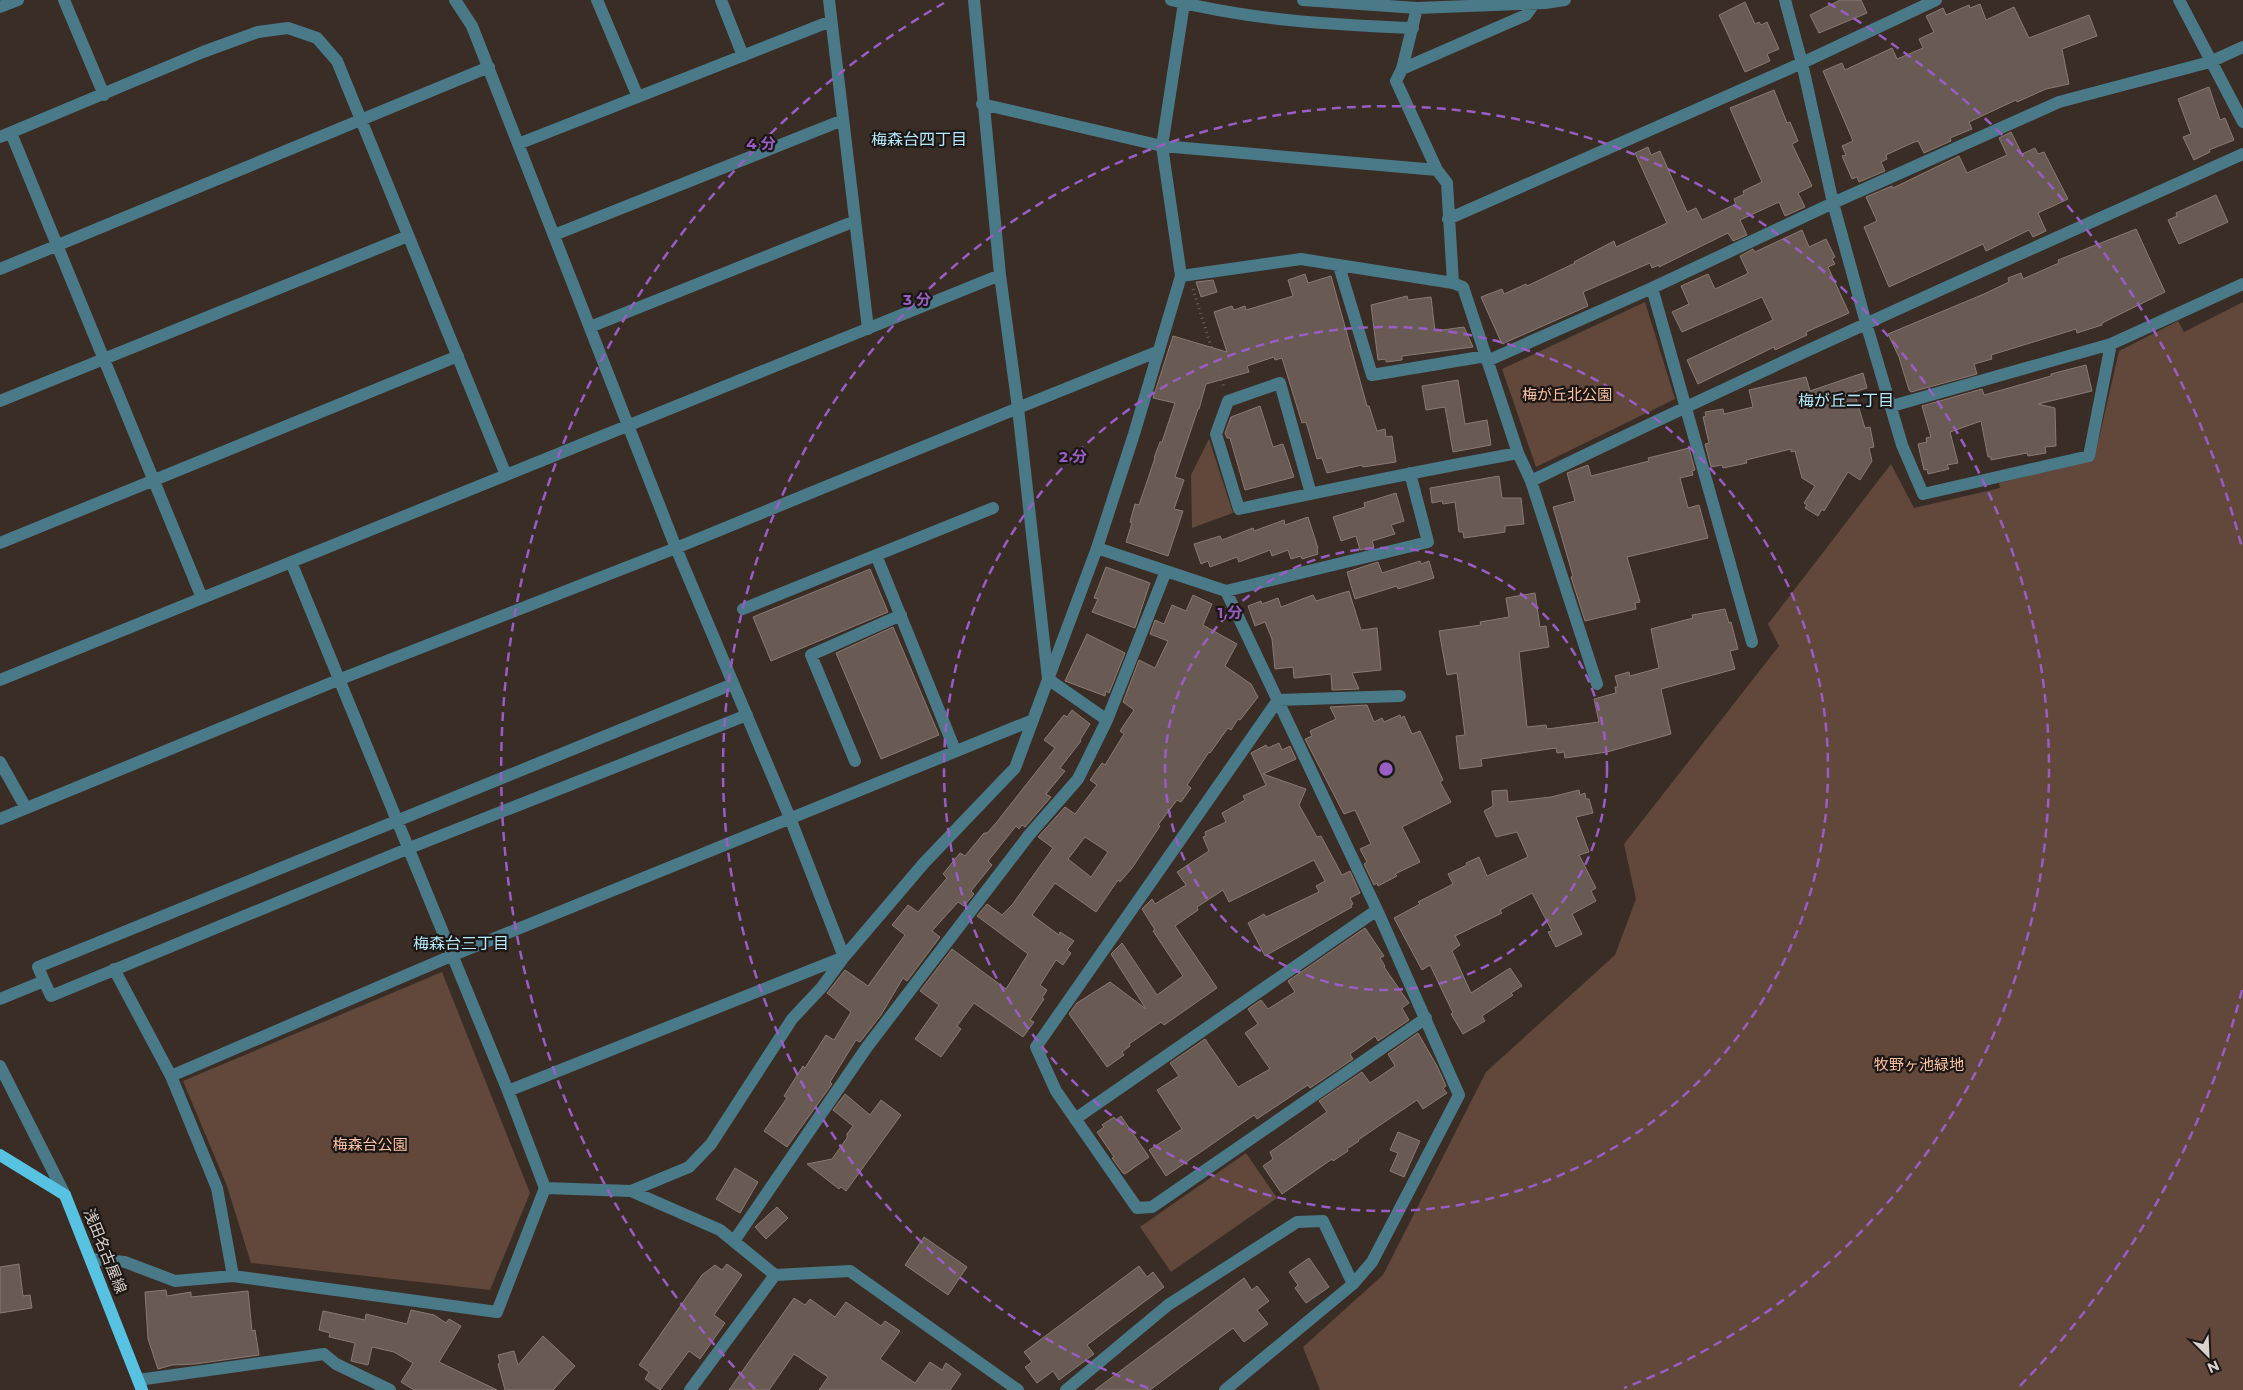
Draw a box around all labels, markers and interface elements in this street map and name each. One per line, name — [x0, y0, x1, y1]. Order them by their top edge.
district label: 梅森台四丁目 — [871, 130, 967, 149]
text: 4 分 — [746, 134, 776, 153]
text: 3 分 — [902, 290, 931, 309]
park label: 梅が丘北公園 — [1522, 385, 1612, 404]
district label: 梅が丘二丁目 — [1798, 391, 1894, 410]
text: 2 分 — [1059, 447, 1087, 466]
text: 1 分 — [1217, 603, 1243, 622]
centre of rings — [1377, 760, 1395, 778]
district label: 梅森台三丁目 — [413, 934, 509, 953]
park label: 牧野ヶ池緑地 — [1874, 1055, 1964, 1074]
park label: 梅森台公園 — [332, 1135, 408, 1154]
street label: 浅田名古屋線 — [80, 1206, 131, 1296]
north arrow — [2183, 1330, 2233, 1380]
text: N — [2204, 1356, 2222, 1377]

